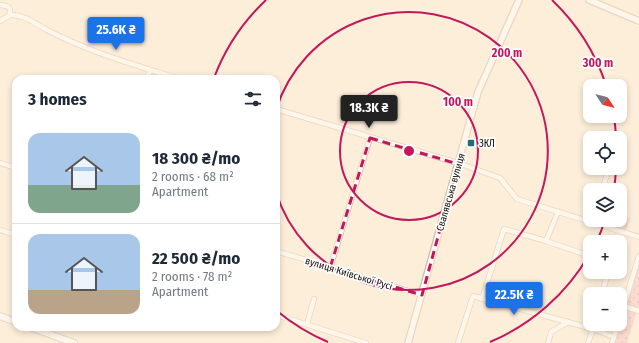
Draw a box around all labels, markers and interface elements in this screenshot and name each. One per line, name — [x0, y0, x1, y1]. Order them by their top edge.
pin: 25.6K ₴ — [79, 17, 153, 51]
text: 25.6K ₴ — [96, 22, 136, 37]
text: 200 m — [491, 46, 522, 60]
text: 300 m — [582, 56, 613, 70]
north arrow — [583, 79, 627, 123]
map controls — [583, 79, 627, 331]
icon: filters — [242, 88, 264, 110]
text: 3 homes — [28, 89, 87, 110]
pin: 18.3K ₴ — [332, 95, 406, 129]
text: 100 m — [443, 95, 473, 109]
text: 18.3K ₴ — [350, 100, 388, 115]
button: locate — [583, 131, 627, 175]
marker: ЗКЛ — [466, 138, 476, 148]
place label: ЗКЛ — [479, 138, 495, 150]
centre of rings — [402, 144, 416, 158]
text: 18 300 ₴/mo — [152, 148, 240, 169]
icon: home — [60, 149, 108, 197]
street label: Свалявська вулиця — [434, 152, 468, 233]
text: 2 rooms · 68 m² — [152, 169, 234, 184]
button: layers — [583, 183, 627, 227]
text: Apartment — [152, 184, 208, 199]
button: + — [583, 235, 627, 279]
text: 22 500 ₴/mo — [152, 248, 240, 269]
icon: home — [60, 250, 108, 298]
street label: вулиця Київської Русі — [304, 254, 394, 293]
text: 2 rooms · 78 m² — [152, 269, 232, 284]
pin: 22.5K ₴ — [477, 282, 551, 316]
text: Apartment — [152, 284, 208, 299]
text: 22.5K ₴ — [495, 287, 533, 302]
button: − — [583, 287, 627, 331]

